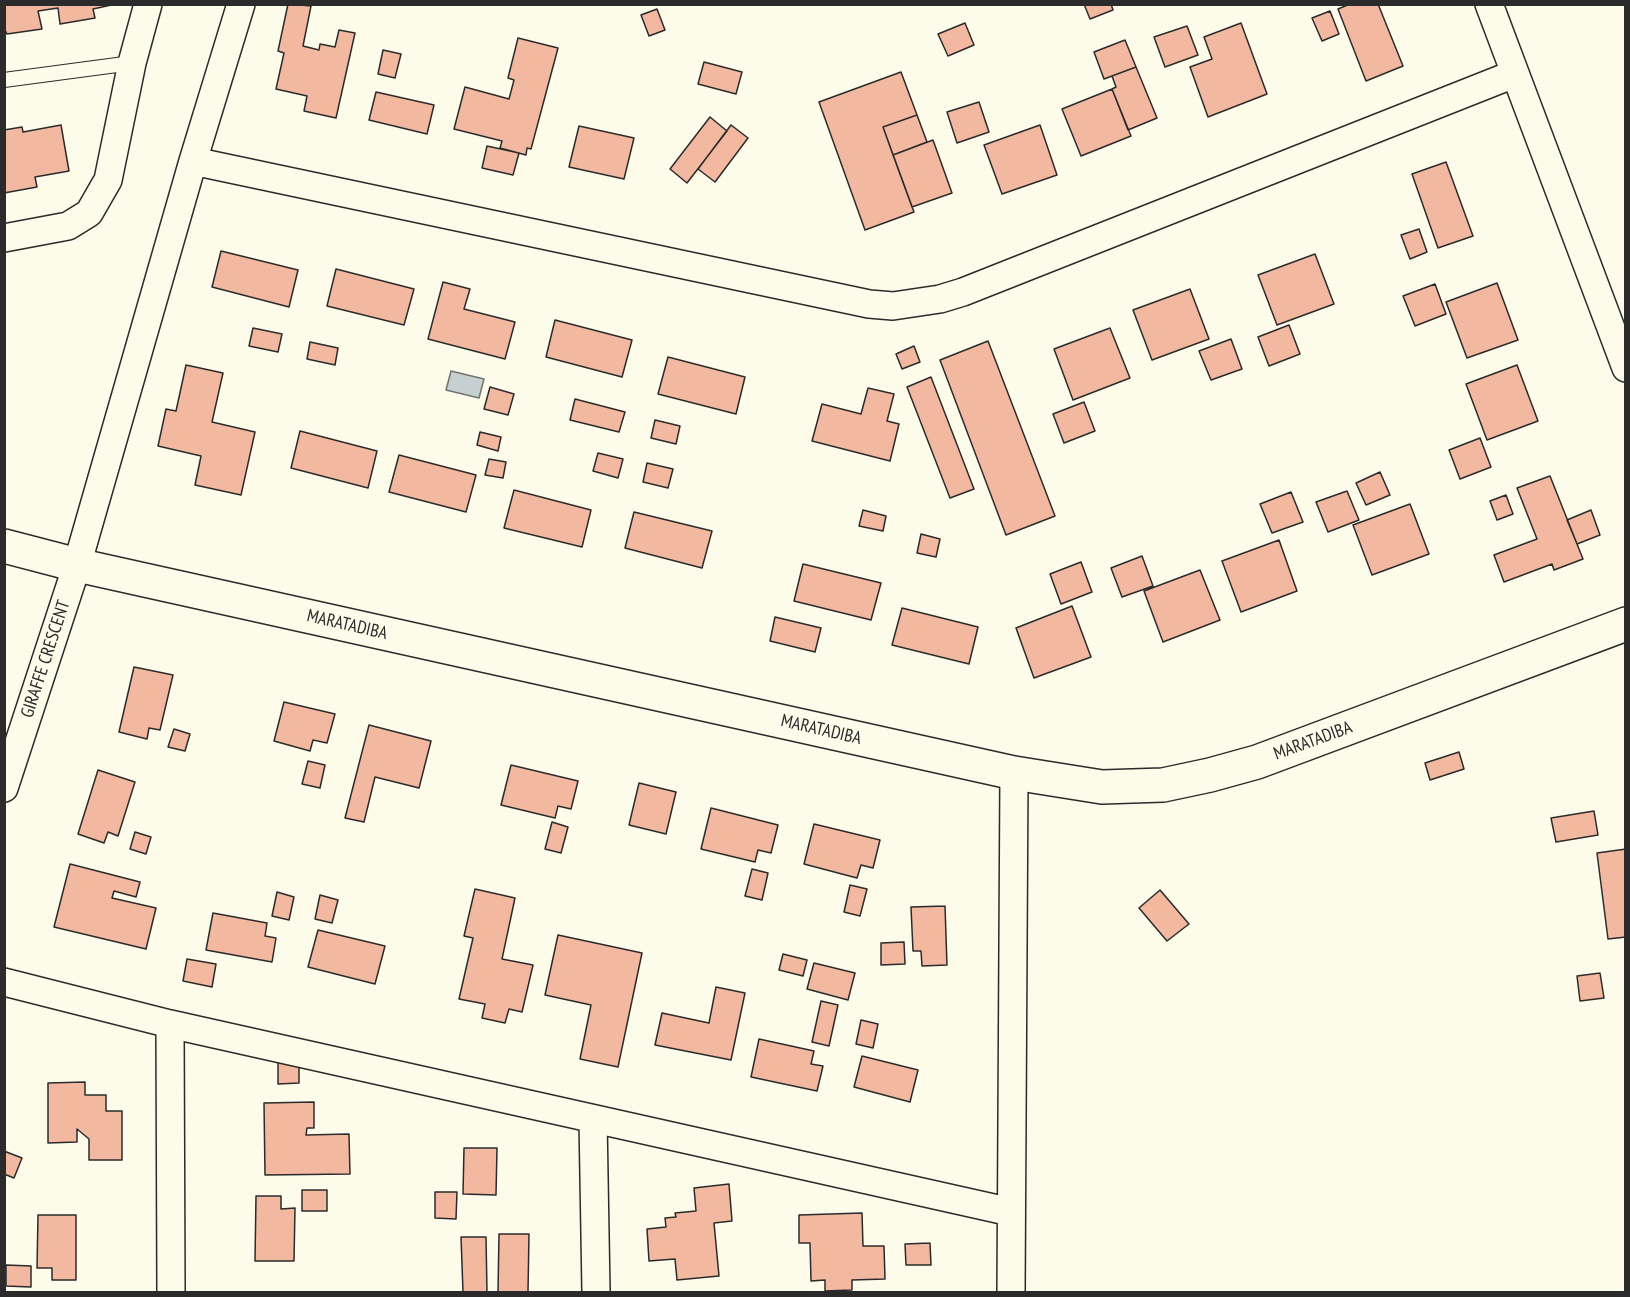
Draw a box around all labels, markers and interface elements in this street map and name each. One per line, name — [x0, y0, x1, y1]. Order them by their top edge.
street label: GIRAFFE CRESCENT — [17, 598, 75, 720]
street label: MARATADIBA — [305, 605, 389, 645]
street label: MARATADIBA — [779, 710, 863, 750]
street label: MARATADIBA — [1271, 717, 1355, 765]

